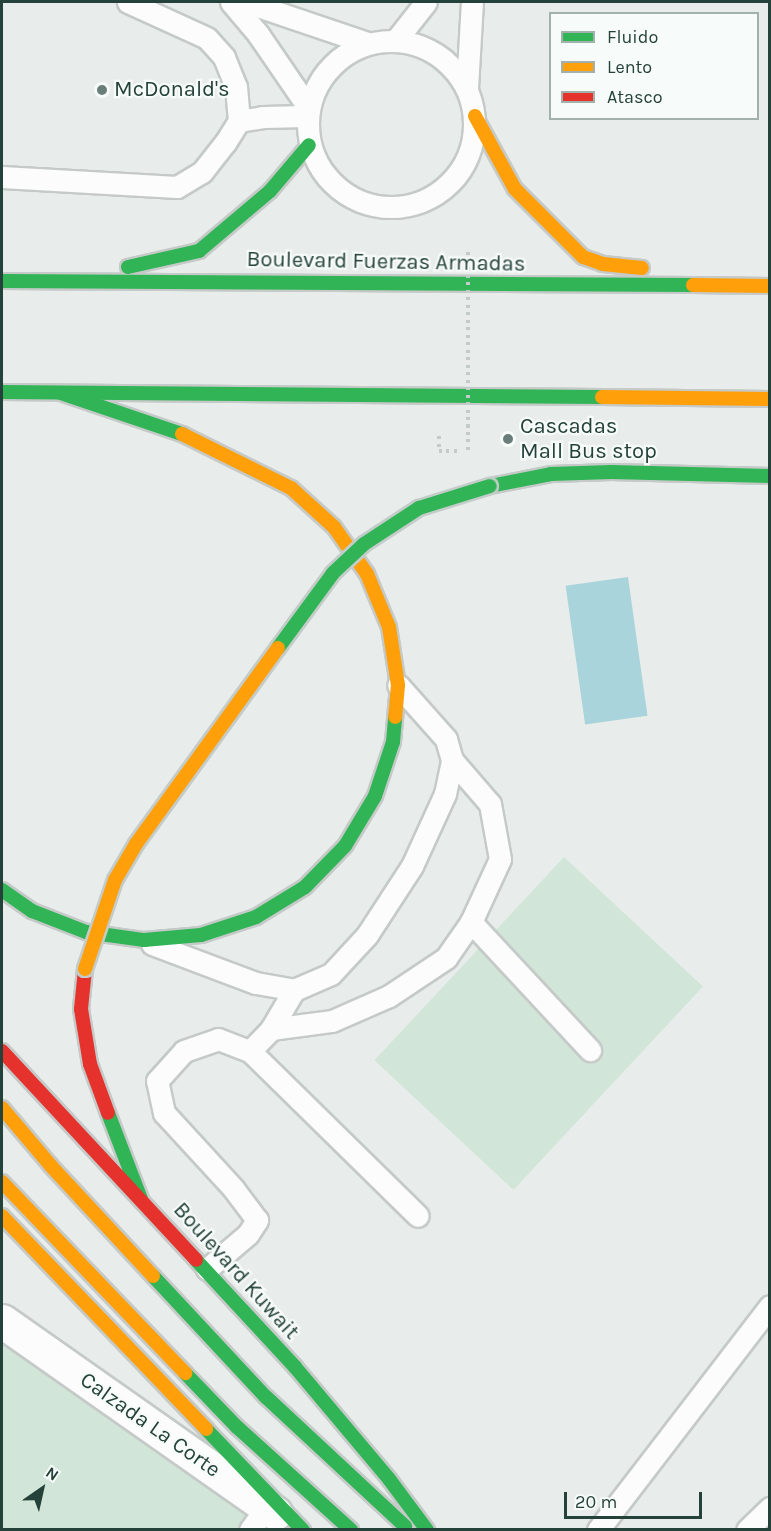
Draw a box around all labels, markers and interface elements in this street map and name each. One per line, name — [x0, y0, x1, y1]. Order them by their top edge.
legend — [549, 12, 759, 120]
text: Fluido — [607, 26, 658, 48]
text: Lento — [607, 56, 652, 78]
place label: McDonald's — [114, 77, 230, 103]
marker: McDonald's — [95, 83, 109, 97]
text: Atasco — [607, 86, 663, 108]
street label: Boulevard Fuerzas Armadas — [246, 246, 526, 278]
place label: Cascadas Mall Bus stop — [520, 413, 657, 464]
marker: Cascadas Mall Bus stop — [501, 432, 515, 446]
street label: Boulevard Kuwait — [168, 1197, 304, 1345]
street label: Calzada La Corte — [75, 1367, 225, 1483]
north arrow — [12, 1459, 72, 1519]
text: N — [42, 1463, 62, 1485]
scale bar — [567, 1480, 705, 1518]
text: 20 m — [575, 1491, 617, 1513]

